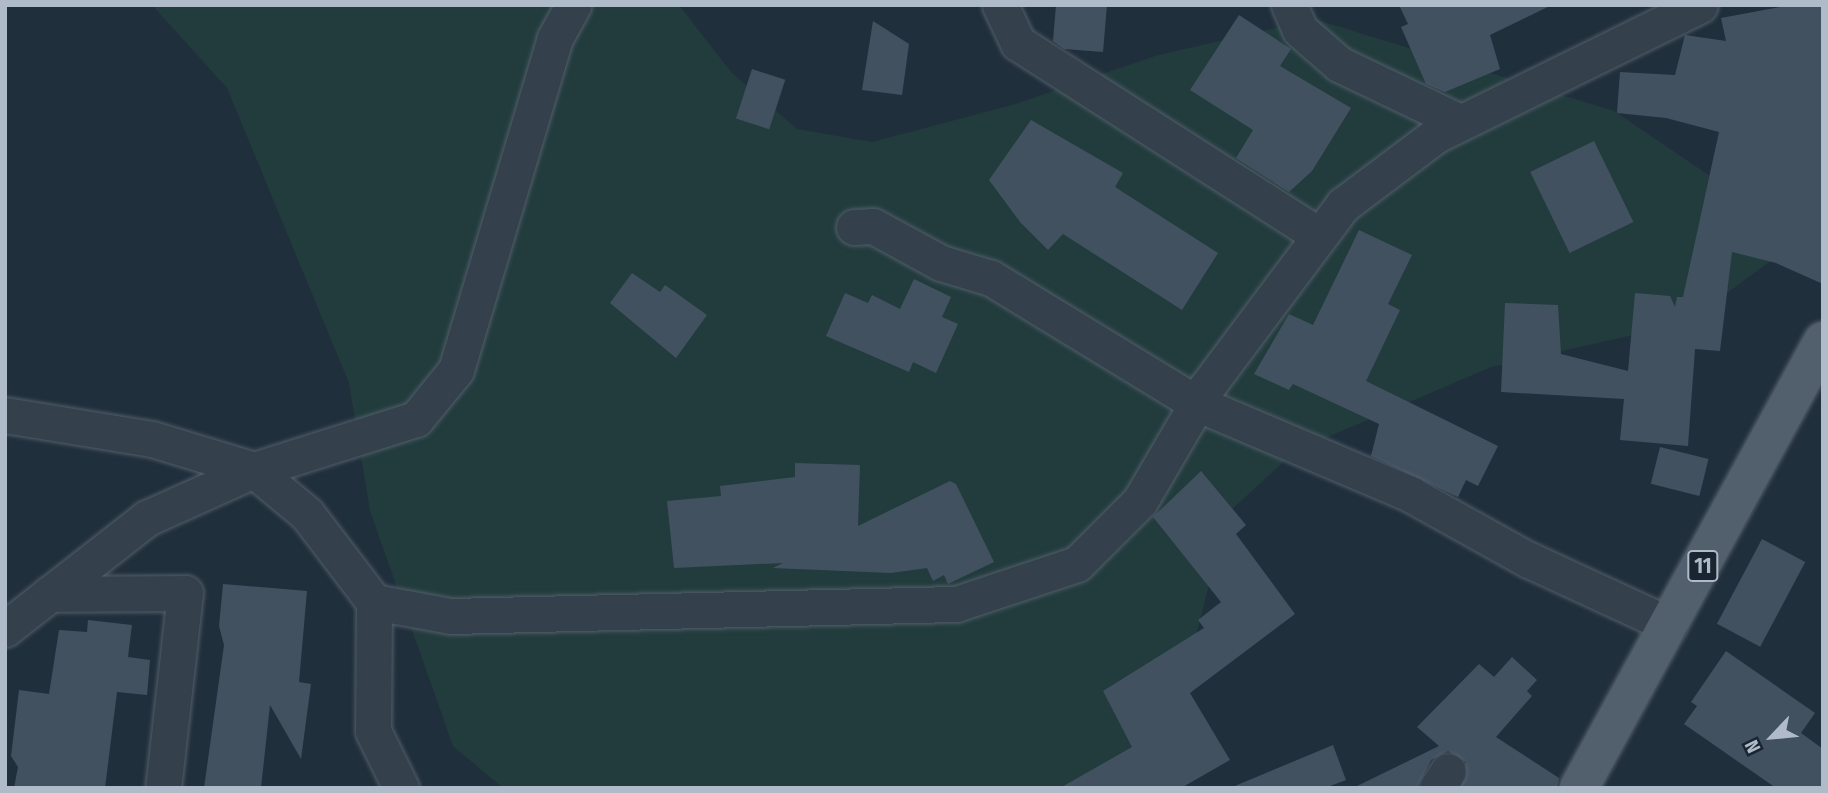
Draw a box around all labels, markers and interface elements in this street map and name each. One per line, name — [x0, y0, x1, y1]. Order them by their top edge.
road number: 11 — [1687, 548, 1719, 584]
north arrow — [1737, 702, 1807, 772]
text: N — [1740, 736, 1766, 757]

